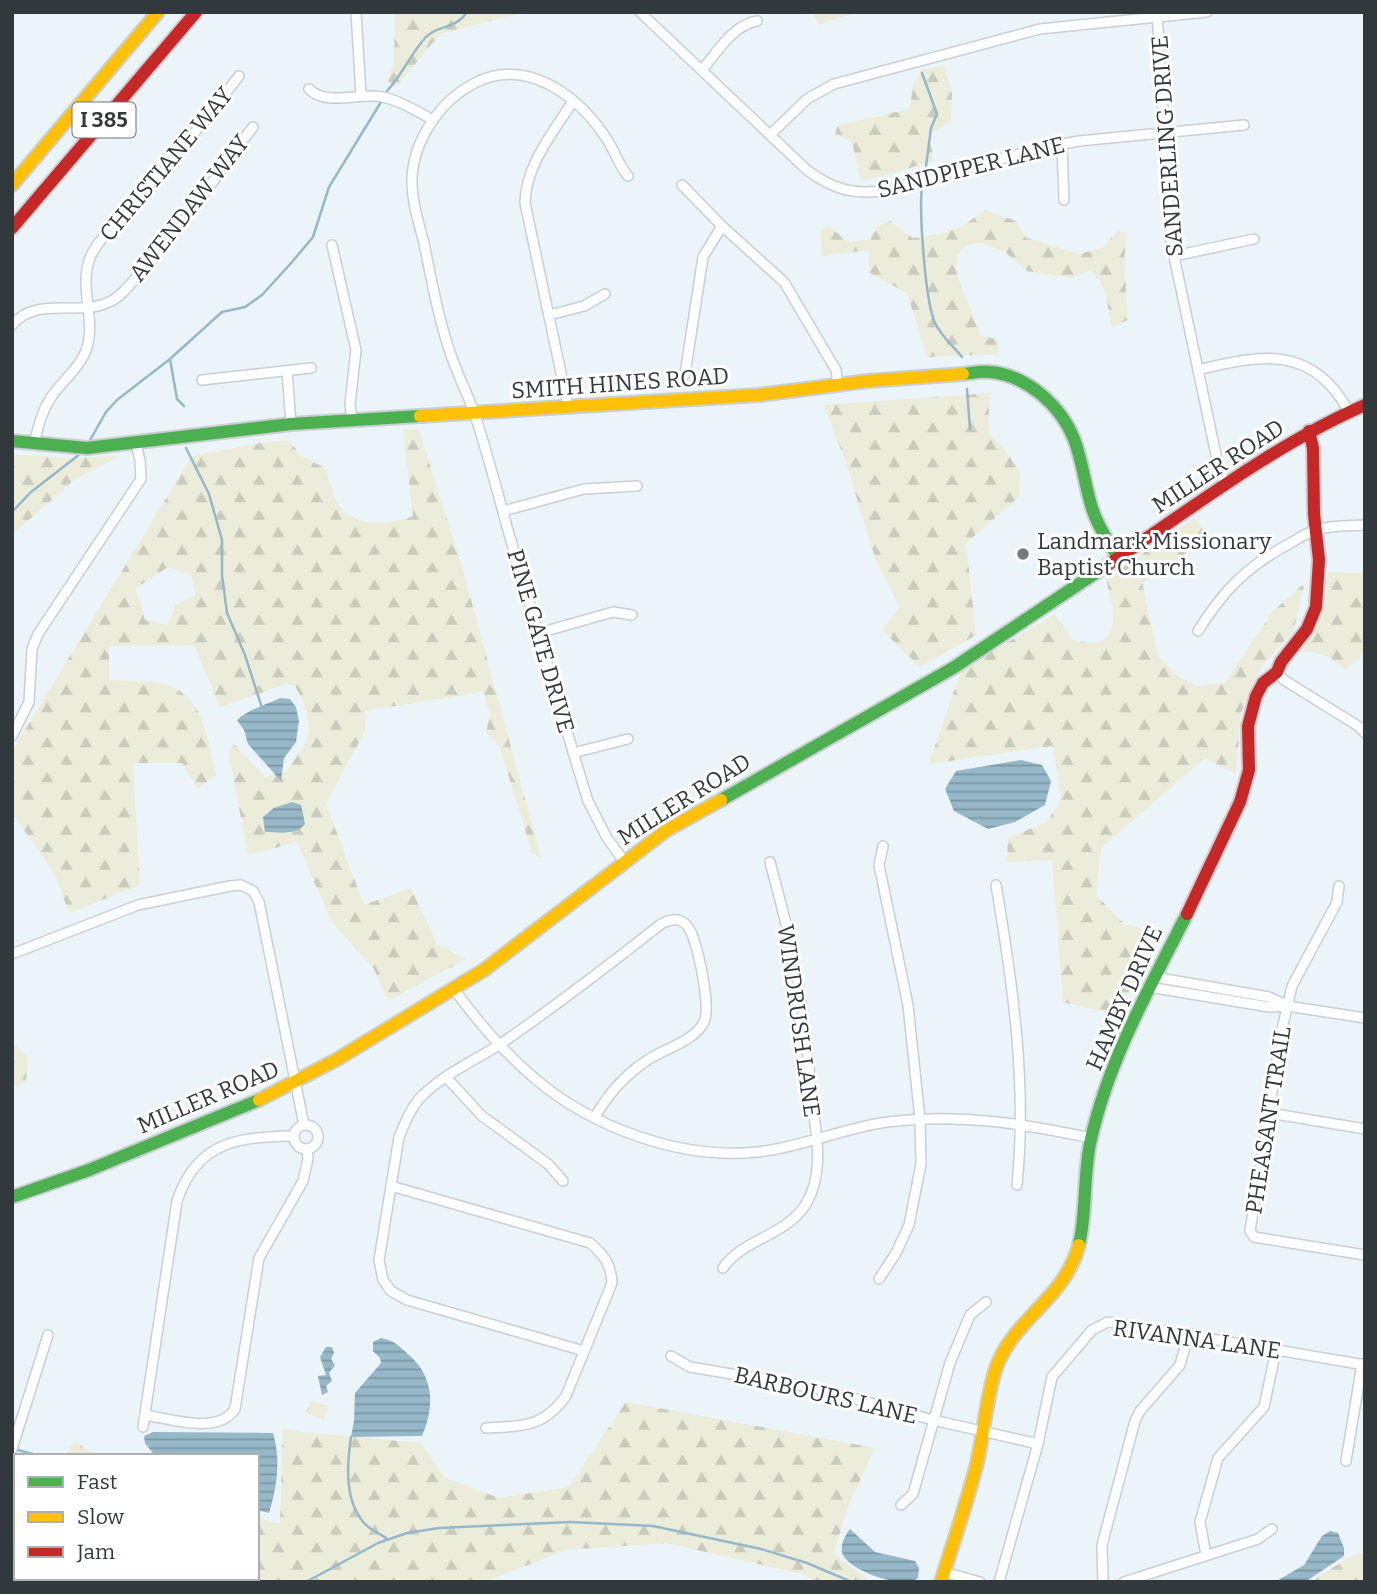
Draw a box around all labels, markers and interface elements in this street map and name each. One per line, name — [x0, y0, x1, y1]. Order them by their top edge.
street label: SANDERLING DRIVE — [1145, 34, 1189, 258]
street label: CHRISTIANE WAY — [93, 81, 239, 247]
road number: I 385 — [72, 102, 136, 138]
street label: AWENDAW WAY — [123, 129, 255, 287]
street label: SANDPIPER LANE — [874, 130, 1068, 204]
street label: SMITH HINES ROAD — [510, 361, 730, 405]
street label: MILLER ROAD — [1147, 413, 1289, 519]
place label: Landmark Missionary Baptist Church — [1037, 527, 1272, 581]
street label: PINE GATE DRIVE — [501, 546, 581, 736]
marker: Landmark Missionary Baptist Church — [1015, 546, 1031, 562]
street label: MILLER ROAD — [612, 747, 756, 851]
street label: HAMBY DRIVE — [1080, 921, 1168, 1075]
street label: WINDRUSH LANE — [772, 923, 826, 1119]
street label: PHEASANT TRAIL — [1239, 1024, 1297, 1216]
street label: MILLER ROAD — [133, 1055, 283, 1139]
street label: RIVANNA LANE — [1111, 1313, 1283, 1365]
street label: BARBOURS LANE — [732, 1360, 920, 1430]
legend — [14, 1454, 259, 1580]
text: Fast — [77, 1469, 118, 1495]
text: Slow — [77, 1504, 124, 1530]
text: Jam — [76, 1539, 115, 1565]

